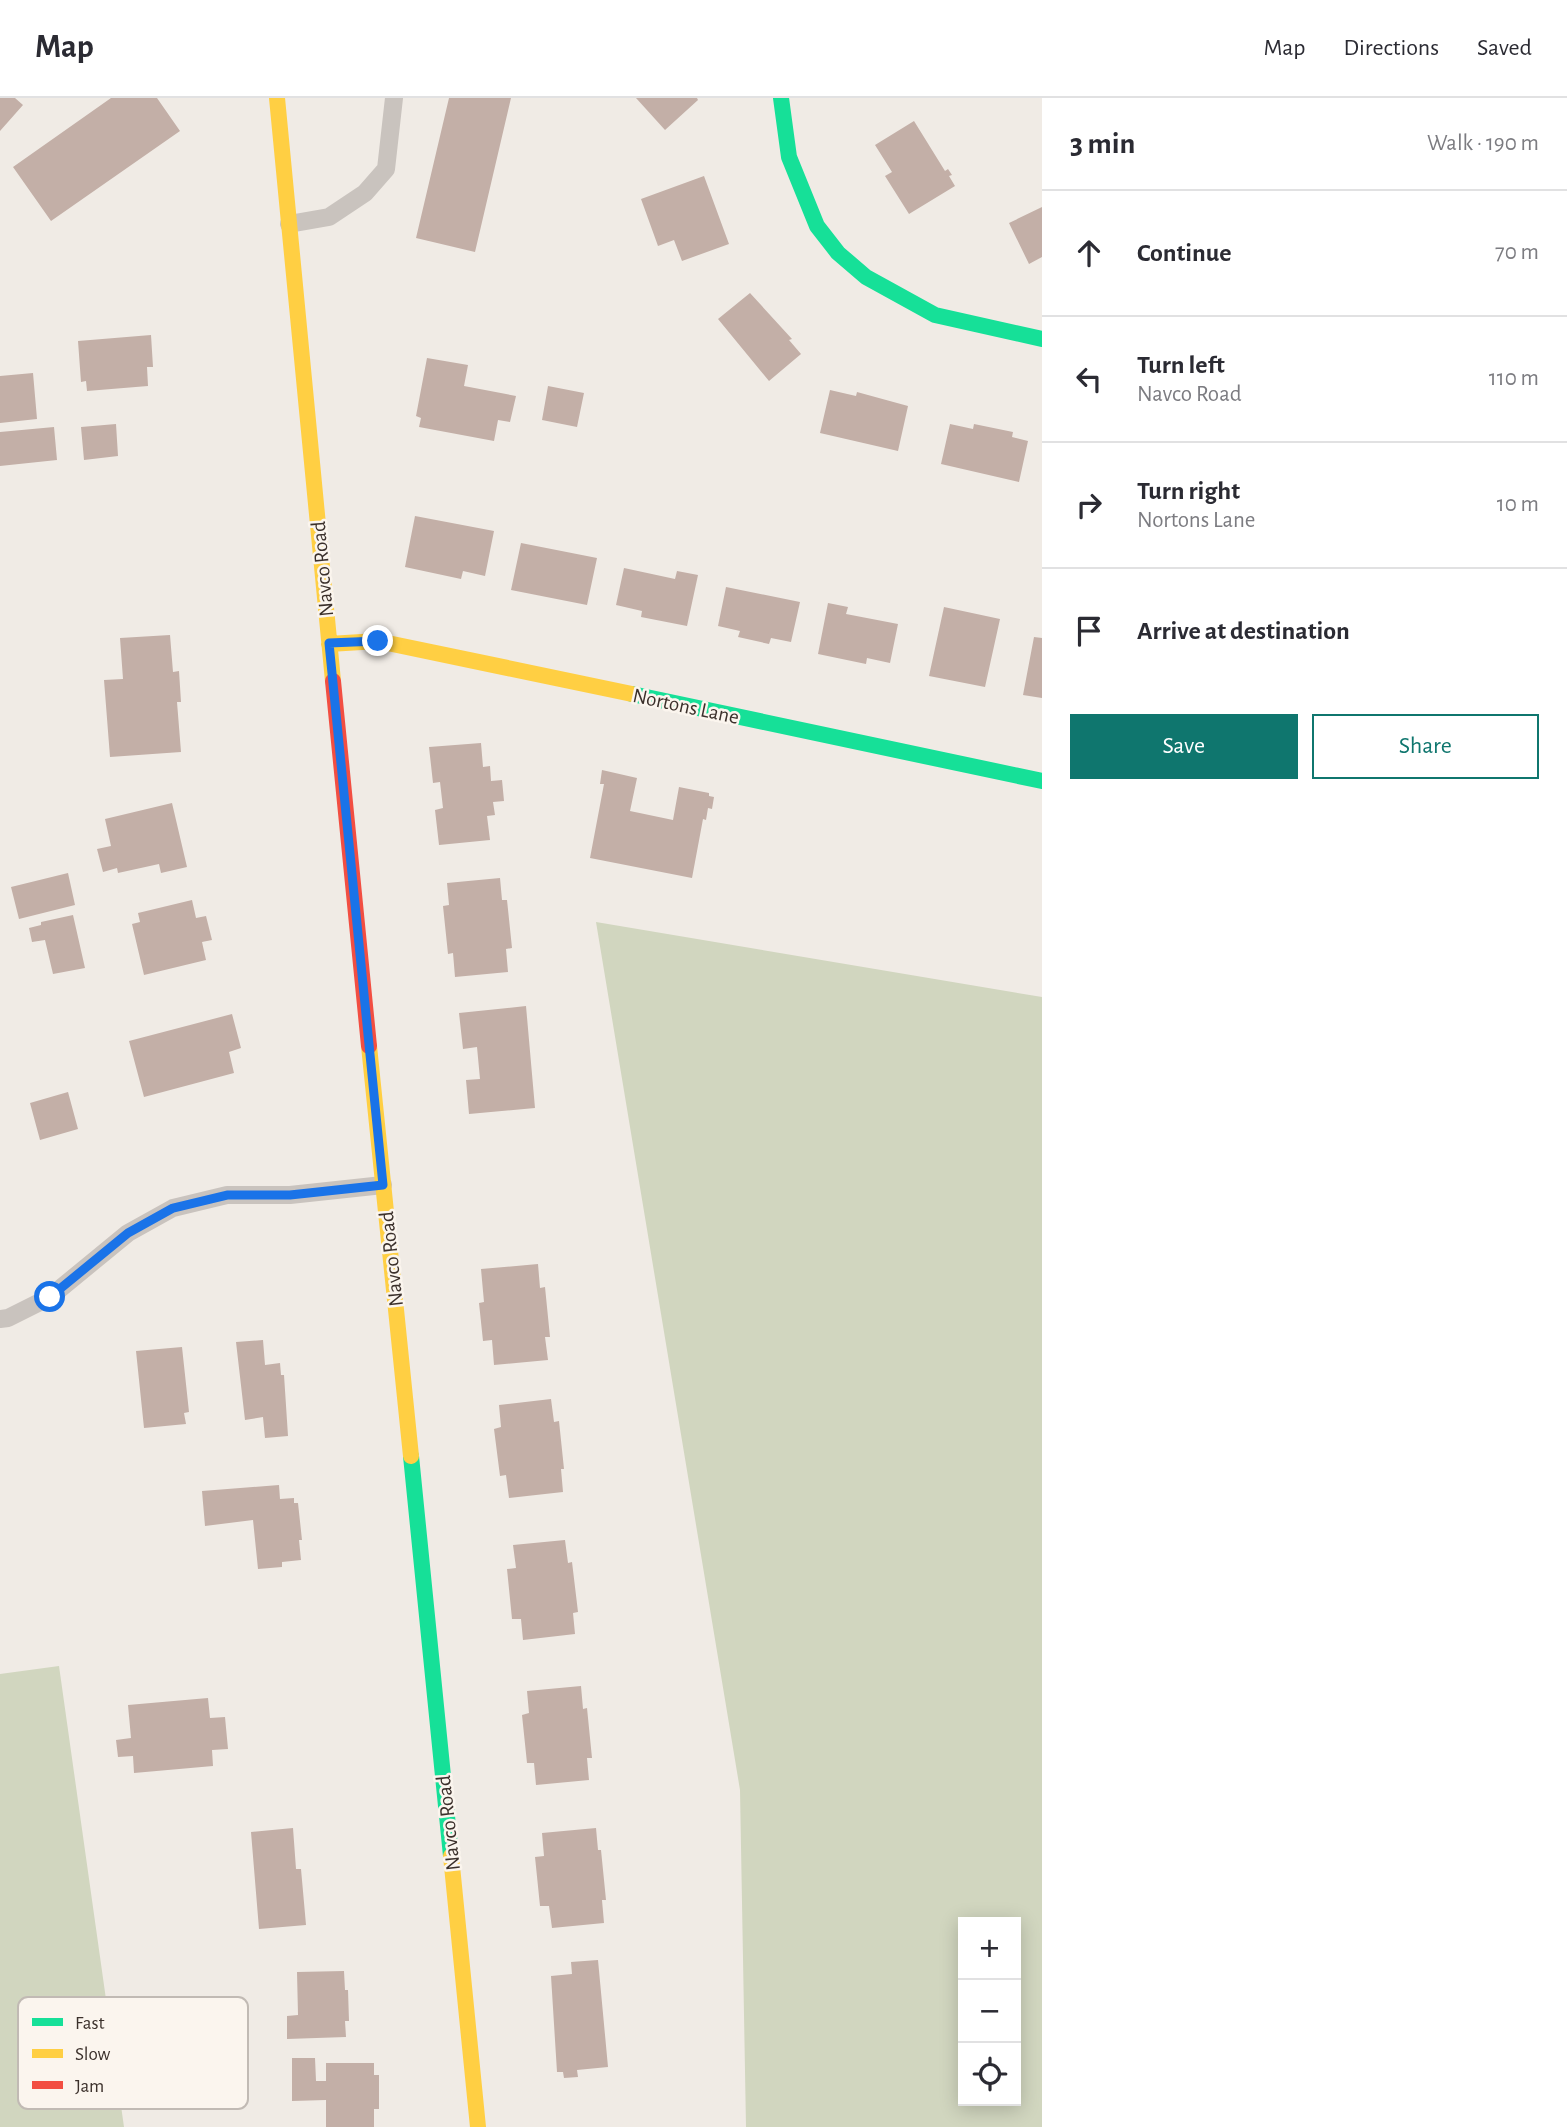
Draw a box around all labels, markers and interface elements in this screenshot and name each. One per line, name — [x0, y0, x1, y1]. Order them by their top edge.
text: Map — [35, 31, 94, 64]
text: Map — [1263, 36, 1305, 60]
text: Directions — [1343, 36, 1439, 60]
text: Saved — [1477, 36, 1532, 60]
text: 3 min — [1070, 129, 1135, 159]
text: Walk · 190 m — [1427, 132, 1539, 155]
icon: ahead — [1070, 234, 1108, 272]
text: Continue — [1137, 240, 1232, 266]
text: 70 m — [1495, 241, 1539, 264]
text: Turn left — [1137, 352, 1225, 378]
icon: left — [1070, 360, 1108, 398]
text: 110 m — [1489, 367, 1539, 390]
text: Navco Road — [1137, 383, 1242, 406]
text: Turn right — [1137, 478, 1240, 504]
icon: right — [1070, 486, 1108, 524]
text: 10 m — [1497, 493, 1539, 516]
text: Nortons Lane — [1137, 509, 1255, 532]
street label: Navco Road — [308, 520, 337, 617]
icon: arrive — [1070, 612, 1108, 650]
text: Arrive at destination — [1137, 618, 1350, 644]
route end — [362, 625, 393, 656]
street label: Nortons Lane — [631, 685, 741, 728]
button: Save — [1070, 714, 1298, 779]
button: Share — [1312, 714, 1539, 779]
street label: Navco Road — [376, 1210, 407, 1308]
route start — [34, 1281, 65, 1312]
street label: Navco Road — [433, 1774, 464, 1872]
map controls — [958, 1917, 1021, 2106]
button: + — [958, 1917, 1021, 1980]
button: − — [958, 1980, 1021, 2043]
legend — [18, 1997, 248, 2109]
text: Fast — [75, 2014, 105, 2033]
button: locate — [958, 2043, 1021, 2106]
text: Slow — [75, 2045, 111, 2064]
text: Jam — [75, 2077, 104, 2096]

